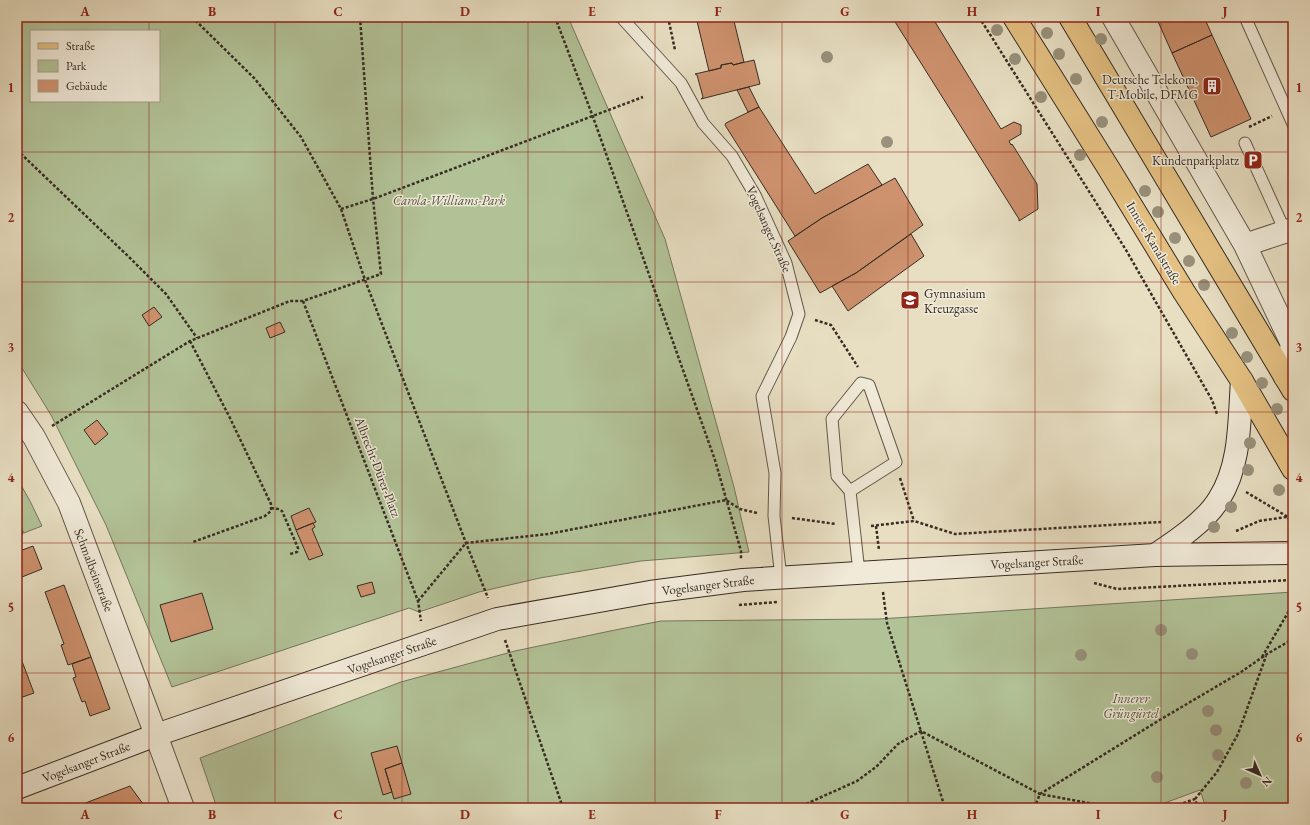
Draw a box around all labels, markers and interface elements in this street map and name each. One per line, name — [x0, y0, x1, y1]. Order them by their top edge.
text: A — [79, 3, 90, 20]
text: B — [208, 3, 216, 20]
text: C — [333, 3, 343, 20]
text: D — [460, 3, 470, 20]
text: E — [588, 3, 596, 20]
text: F — [714, 3, 722, 20]
text: G — [840, 3, 850, 20]
text: H — [967, 3, 978, 20]
text: I — [1096, 3, 1101, 20]
text: J — [1221, 3, 1228, 20]
legend — [30, 30, 160, 102]
text: Straße — [66, 38, 95, 54]
text: Park — [66, 58, 87, 74]
place label: Deutsche Telekom, T-Mobile, DFMG — [1102, 71, 1199, 103]
building icon: Deutsche Telekom, T-Mobile, DFMG — [1201, 75, 1223, 97]
text: Gebäude — [66, 78, 108, 94]
text: 1 — [8, 79, 15, 96]
text: 1 — [1296, 79, 1303, 96]
parking icon: Kundenparkplatz — [1242, 149, 1264, 171]
place label: Kundenparkplatz — [1152, 152, 1239, 169]
street label: Vogelsanger Straße — [742, 183, 796, 275]
park label: Carola-Williams-Park — [393, 192, 505, 209]
street label: Innere Kanalstraße — [1123, 198, 1185, 288]
text: 2 — [8, 209, 15, 226]
text: 2 — [1296, 209, 1303, 226]
place label: Gymnasium Kreuzgasse — [924, 285, 986, 317]
school or university icon: Gymnasium Kreuzgasse — [899, 289, 921, 311]
text: 3 — [8, 339, 15, 356]
text: 3 — [1296, 339, 1303, 356]
street label: Albrecht-Dürer-Platz — [351, 413, 405, 520]
text: 4 — [8, 469, 15, 486]
text: 4 — [1296, 469, 1303, 486]
street label: Schmalbeinstraße — [70, 526, 118, 614]
street label: Vogelsanger Straße — [990, 551, 1084, 573]
street label: Vogelsanger Straße — [661, 571, 755, 599]
text: 5 — [8, 599, 14, 616]
text: 5 — [1296, 599, 1302, 616]
street label: Vogelsanger Straße — [345, 632, 439, 678]
park label: Innerer Grüngürtel — [1103, 690, 1159, 722]
text: 6 — [8, 729, 15, 746]
text: 6 — [1296, 729, 1303, 746]
street label: Vogelsanger Straße — [40, 737, 132, 787]
north arrow — [1240, 755, 1280, 795]
text: N — [1259, 774, 1275, 790]
text: A — [79, 806, 90, 823]
text: B — [208, 806, 216, 823]
text: C — [333, 806, 343, 823]
text: D — [460, 806, 470, 823]
text: E — [588, 806, 596, 823]
text: F — [714, 806, 722, 823]
text: G — [840, 806, 850, 823]
text: H — [967, 806, 978, 823]
text: I — [1096, 806, 1101, 823]
text: J — [1221, 806, 1228, 823]

